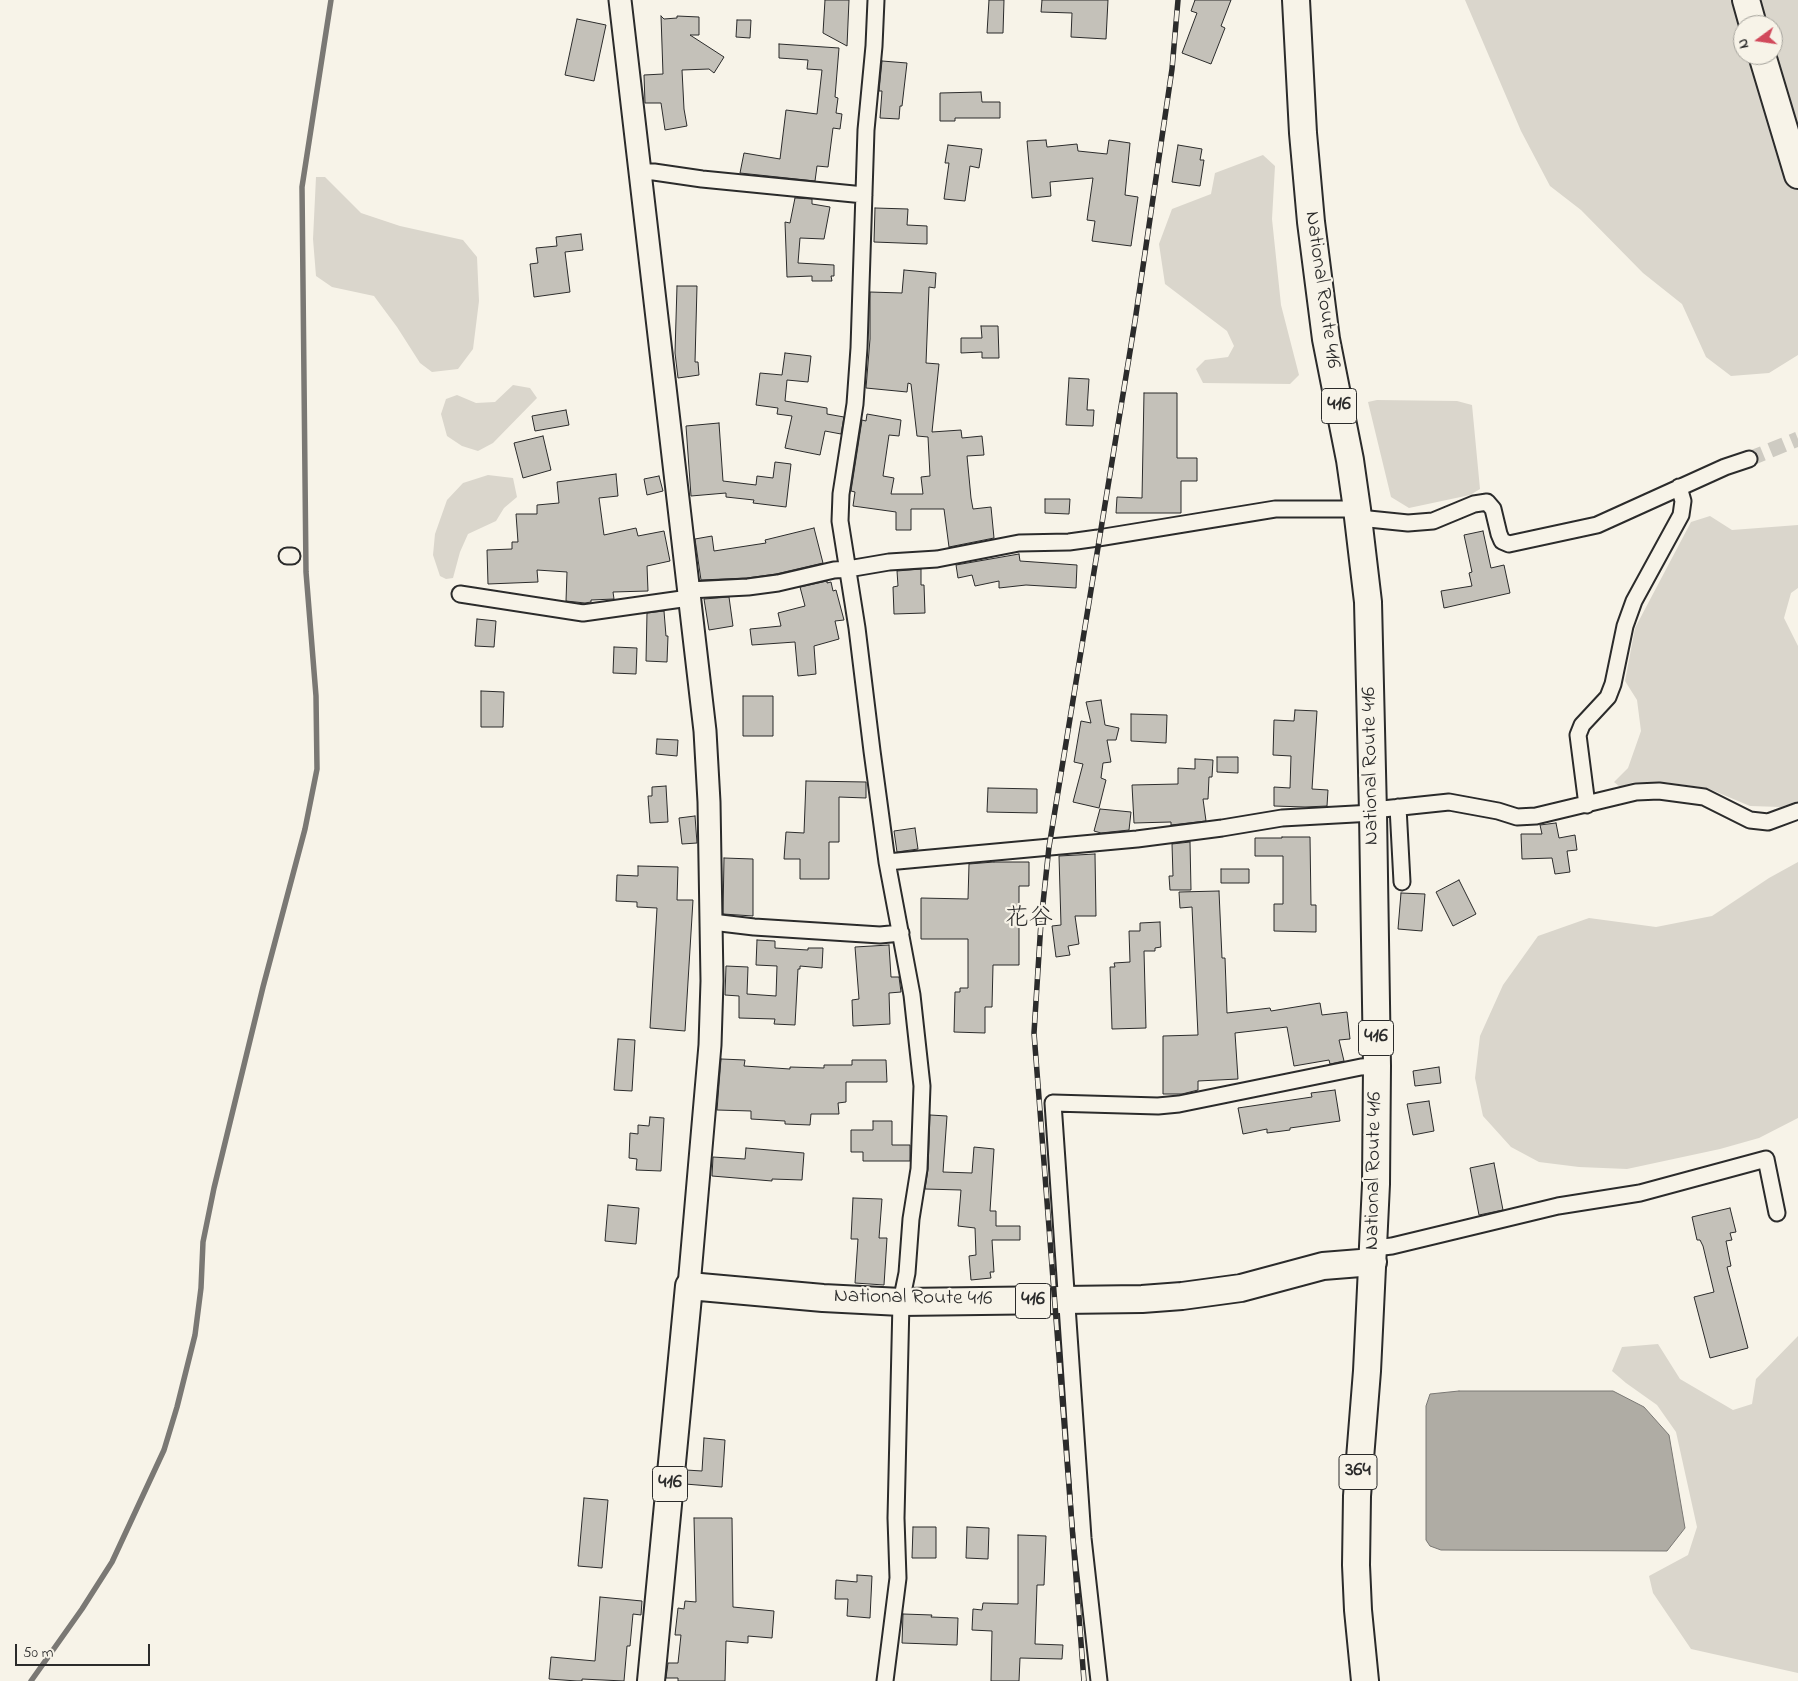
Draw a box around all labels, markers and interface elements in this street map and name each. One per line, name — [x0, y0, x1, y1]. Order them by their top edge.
north arrow — [1733, 15, 1783, 65]
text: N — [1733, 36, 1755, 51]
street label: National Route 416 — [1297, 210, 1345, 370]
road number: 416 — [1322, 388, 1356, 424]
street label: National Route 416 — [1358, 687, 1386, 845]
district label: 花谷 — [1005, 906, 1053, 934]
road number: 416 — [1358, 1020, 1394, 1056]
street label: National Route 416 — [1361, 1092, 1389, 1250]
road number: 416 — [1016, 1284, 1050, 1318]
street label: National Route 416 — [834, 1285, 992, 1313]
road number: 364 — [1339, 1454, 1377, 1490]
road number: 416 — [652, 1466, 688, 1502]
scale bar — [18, 1634, 152, 1666]
text: 50 m — [23, 1642, 53, 1664]

